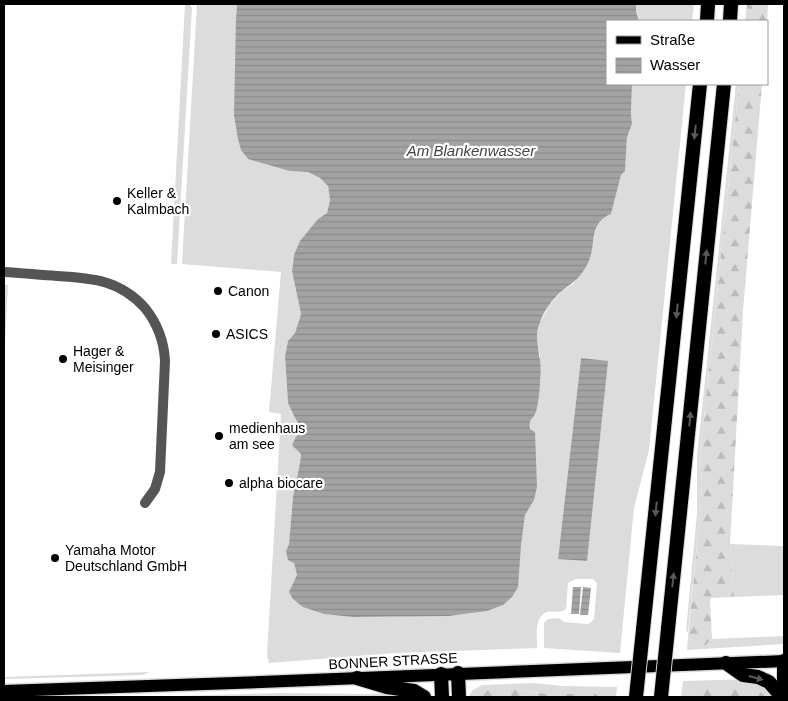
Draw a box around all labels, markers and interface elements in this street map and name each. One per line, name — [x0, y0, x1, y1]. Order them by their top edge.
legend — [606, 20, 768, 85]
text: Straße — [650, 31, 695, 48]
text: Wasser — [650, 56, 700, 73]
one-way arrow — [691, 125, 699, 141]
water label: Am Blankenwasser — [406, 142, 536, 159]
place label: Keller & Kalmbach — [127, 185, 189, 217]
marker: Keller & Kalmbach — [111, 195, 123, 207]
one-way arrow — [703, 249, 711, 265]
place label: Canon — [228, 283, 269, 299]
marker: Canon — [212, 285, 224, 297]
one-way arrow — [673, 304, 681, 320]
place label: ASICS — [226, 326, 268, 342]
marker: ASICS — [210, 328, 222, 340]
place label: Hager & Meisinger — [73, 343, 134, 375]
marker: Hager & Meisinger — [57, 353, 69, 365]
one-way arrow — [686, 410, 694, 426]
place label: medienhaus am see — [229, 420, 305, 452]
marker: medienhaus am see — [213, 430, 225, 442]
place label: alpha biocare — [239, 475, 323, 491]
marker: alpha biocare — [223, 477, 235, 489]
one-way arrow — [652, 501, 660, 517]
place label: Yamaha Motor Deutschland GmbH — [65, 542, 187, 574]
marker: Yamaha Motor Deutschland GmbH — [49, 552, 61, 564]
one-way arrow — [669, 572, 677, 588]
street label: BONNER STRASSE — [328, 650, 458, 672]
one-way arrow — [748, 674, 763, 682]

